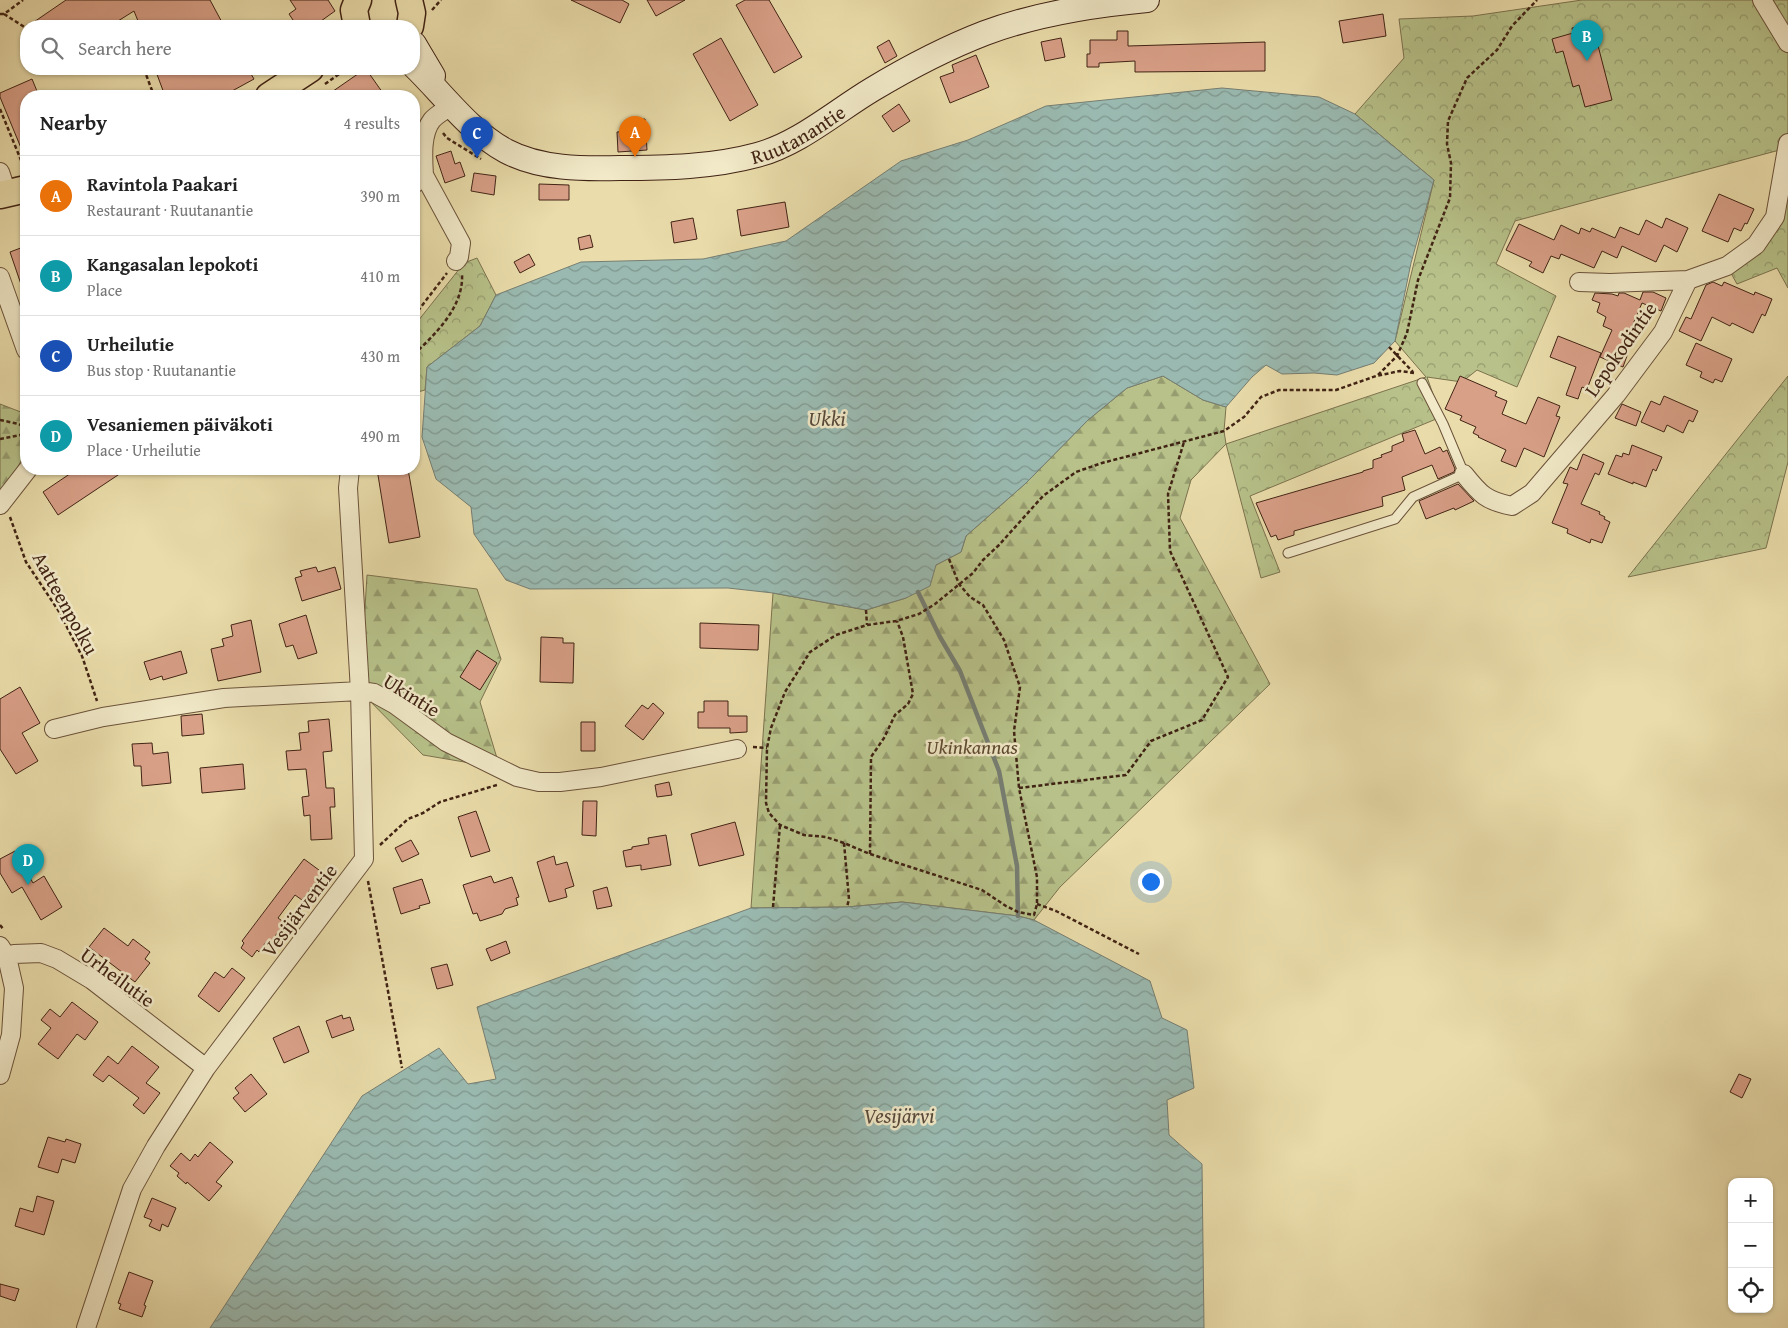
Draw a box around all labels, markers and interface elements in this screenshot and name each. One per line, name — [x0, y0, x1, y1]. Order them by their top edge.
search box — [20, 20, 420, 75]
pin: B — [1571, 20, 1603, 61]
icon: search — [38, 34, 66, 62]
text: Search here — [78, 34, 172, 62]
street label: Ruutanantie — [747, 97, 851, 171]
text: Nearby — [40, 107, 107, 138]
text: 4 results — [343, 111, 400, 135]
pin: A — [619, 116, 651, 157]
pin: C — [461, 117, 493, 158]
text: Ravintola Paakari — [87, 170, 238, 198]
text: A — [51, 184, 61, 208]
text: 390 m — [360, 184, 400, 208]
text: Restaurant · Ruutanantie — [87, 198, 253, 222]
text: Kangasalan lepokoti — [87, 250, 258, 278]
text: B — [51, 264, 61, 288]
text: 410 m — [360, 264, 400, 288]
text: Place — [87, 278, 122, 302]
street label: Lepokodintie — [1577, 296, 1663, 402]
text: Urheilutie — [87, 330, 174, 358]
text: C — [51, 344, 61, 368]
text: 430 m — [360, 344, 400, 368]
text: Bus stop · Ruutanantie — [87, 358, 236, 382]
water label: Ukki — [808, 403, 846, 434]
text: Vesaniemen päiväkoti — [87, 410, 273, 438]
text: D — [51, 424, 61, 448]
text: 490 m — [360, 424, 400, 448]
text: Place · Urheilutie — [87, 438, 201, 462]
street label: Aatteenpolku — [26, 546, 106, 660]
street label: Ukintie — [378, 666, 446, 724]
park label: Ukinkannas — [926, 732, 1019, 761]
pin: D — [12, 844, 44, 885]
street label: Vesijärventie — [254, 857, 344, 963]
your location — [1138, 869, 1164, 895]
street label: Urheilutie — [75, 940, 161, 1014]
water label: Vesijärvi — [864, 1100, 935, 1131]
map controls — [1728, 1178, 1773, 1313]
button: + — [1728, 1178, 1773, 1223]
button: − — [1728, 1223, 1773, 1268]
button: locate — [1728, 1268, 1773, 1313]

